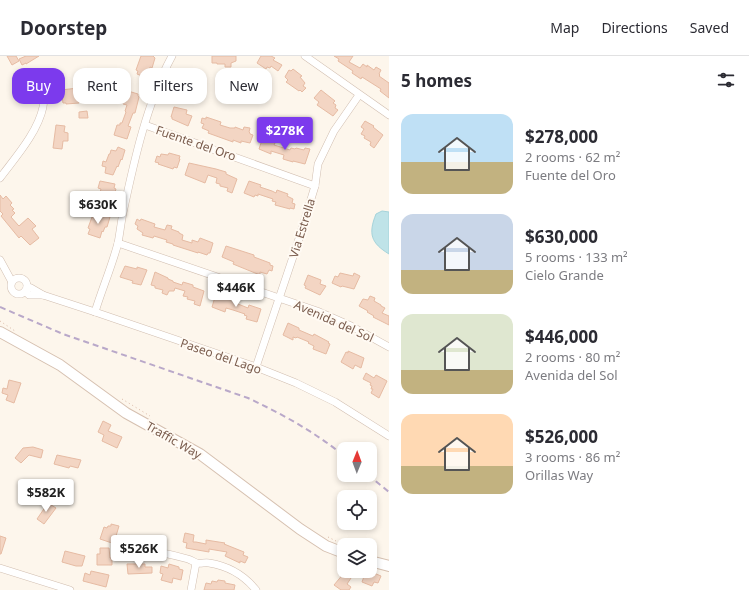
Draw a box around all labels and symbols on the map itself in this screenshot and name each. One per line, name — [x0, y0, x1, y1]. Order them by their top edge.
pin: $278K — [257, 117, 313, 151]
street label: Fuente del Oro — [154, 121, 238, 165]
pin: $630K — [70, 191, 126, 225]
street label: Via Estrella — [285, 196, 319, 260]
pin: $446K — [208, 274, 264, 308]
street label: Avenida del Sol — [291, 296, 377, 346]
street label: Paseo del Lago — [178, 334, 264, 378]
street label: Traffic Way — [143, 417, 206, 463]
north arrow — [337, 442, 377, 482]
pin: $582K — [18, 479, 74, 513]
pin: $526K — [111, 535, 167, 569]

